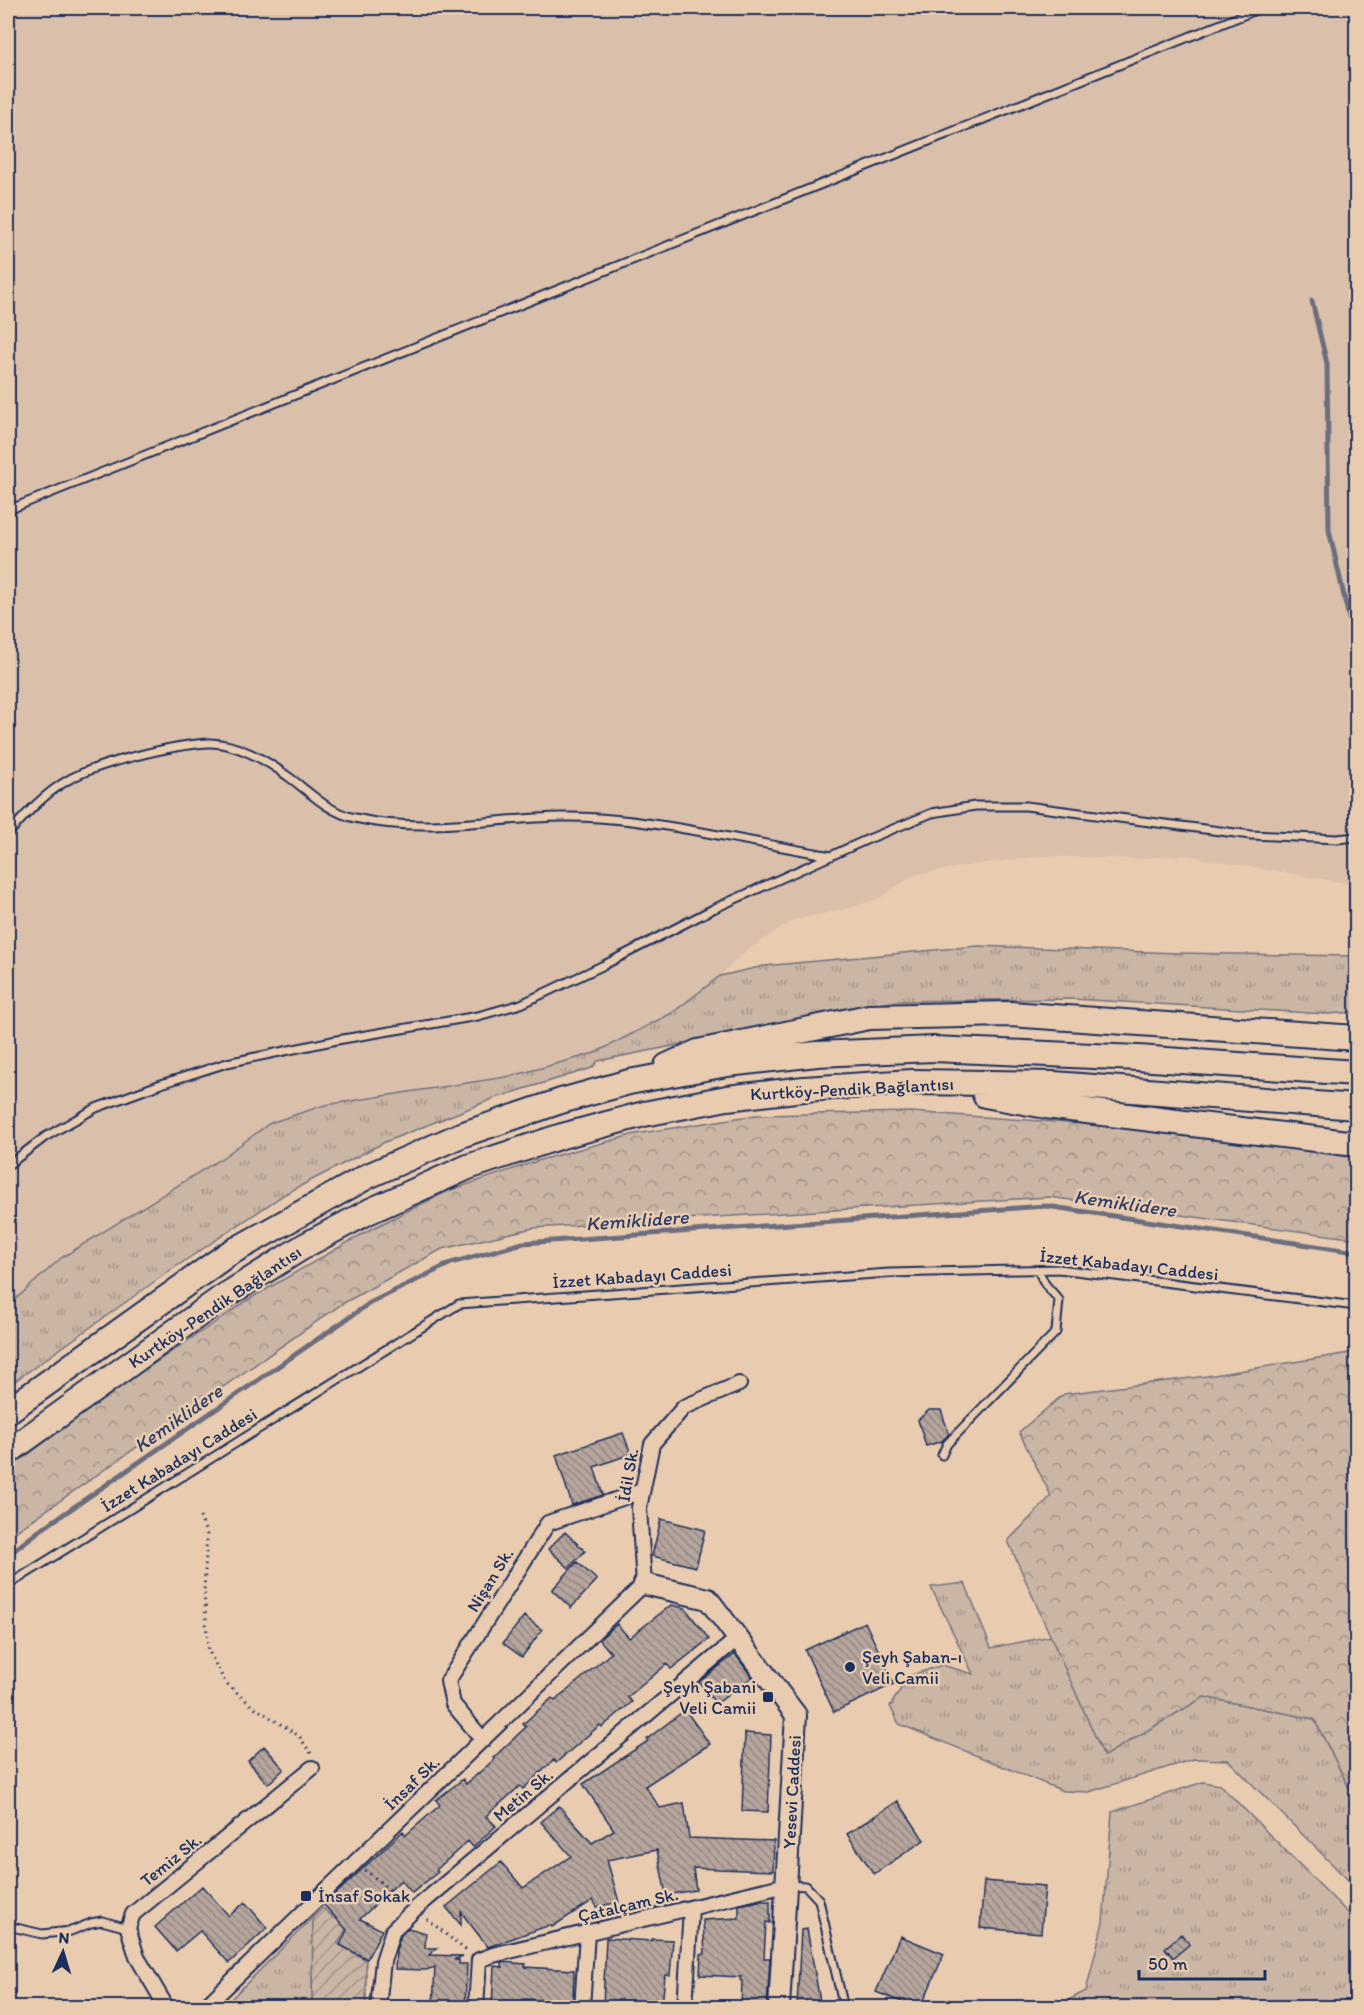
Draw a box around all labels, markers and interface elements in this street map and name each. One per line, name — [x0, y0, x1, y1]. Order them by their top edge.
street label: Kurtköy-Pendik Bağlantısı — [750, 1073, 954, 1105]
water label: Kemiklidere — [1073, 1184, 1179, 1222]
water label: Kemiklidere — [585, 1204, 691, 1236]
street label: Kurtköy-Pendik Bağlantısı — [124, 1241, 306, 1373]
street label: İzzet Kabadayı Caddesi — [1039, 1245, 1219, 1285]
street label: İzzet Kabadayı Caddesi — [552, 1259, 732, 1293]
water label: Kemiklidere — [129, 1378, 228, 1457]
street label: İzzet Kabadayı Caddesi — [97, 1403, 261, 1517]
street label: İdil Sk. — [612, 1446, 644, 1504]
street label: Nişan Sk. — [462, 1544, 518, 1616]
place label: Şeyh Şaban-ı Veli Camii — [862, 1646, 962, 1689]
marker: Şeyh Şaban-ı Veli Camii — [843, 1660, 857, 1674]
place label: Şeyh Şabani Veli Camii — [663, 1676, 756, 1719]
marker: Şeyh Şabani Veli Camii — [761, 1690, 775, 1704]
street label: Yesevi Caddesi — [778, 1734, 806, 1850]
street label: İnsaf Sk. — [380, 1751, 444, 1815]
street label: Metin Sk. — [489, 1764, 557, 1826]
street label: Temiz Sk. — [136, 1829, 206, 1891]
street label: Çatalçam Sk. — [576, 1883, 680, 1927]
place label: İnsaf Sokak — [318, 1885, 410, 1907]
marker: İnsaf Sokak — [299, 1889, 313, 1903]
north arrow — [33, 1922, 93, 1982]
text: N — [58, 1928, 70, 1947]
scale bar — [1139, 1943, 1265, 1981]
text: 50 m — [1148, 1953, 1188, 1975]

